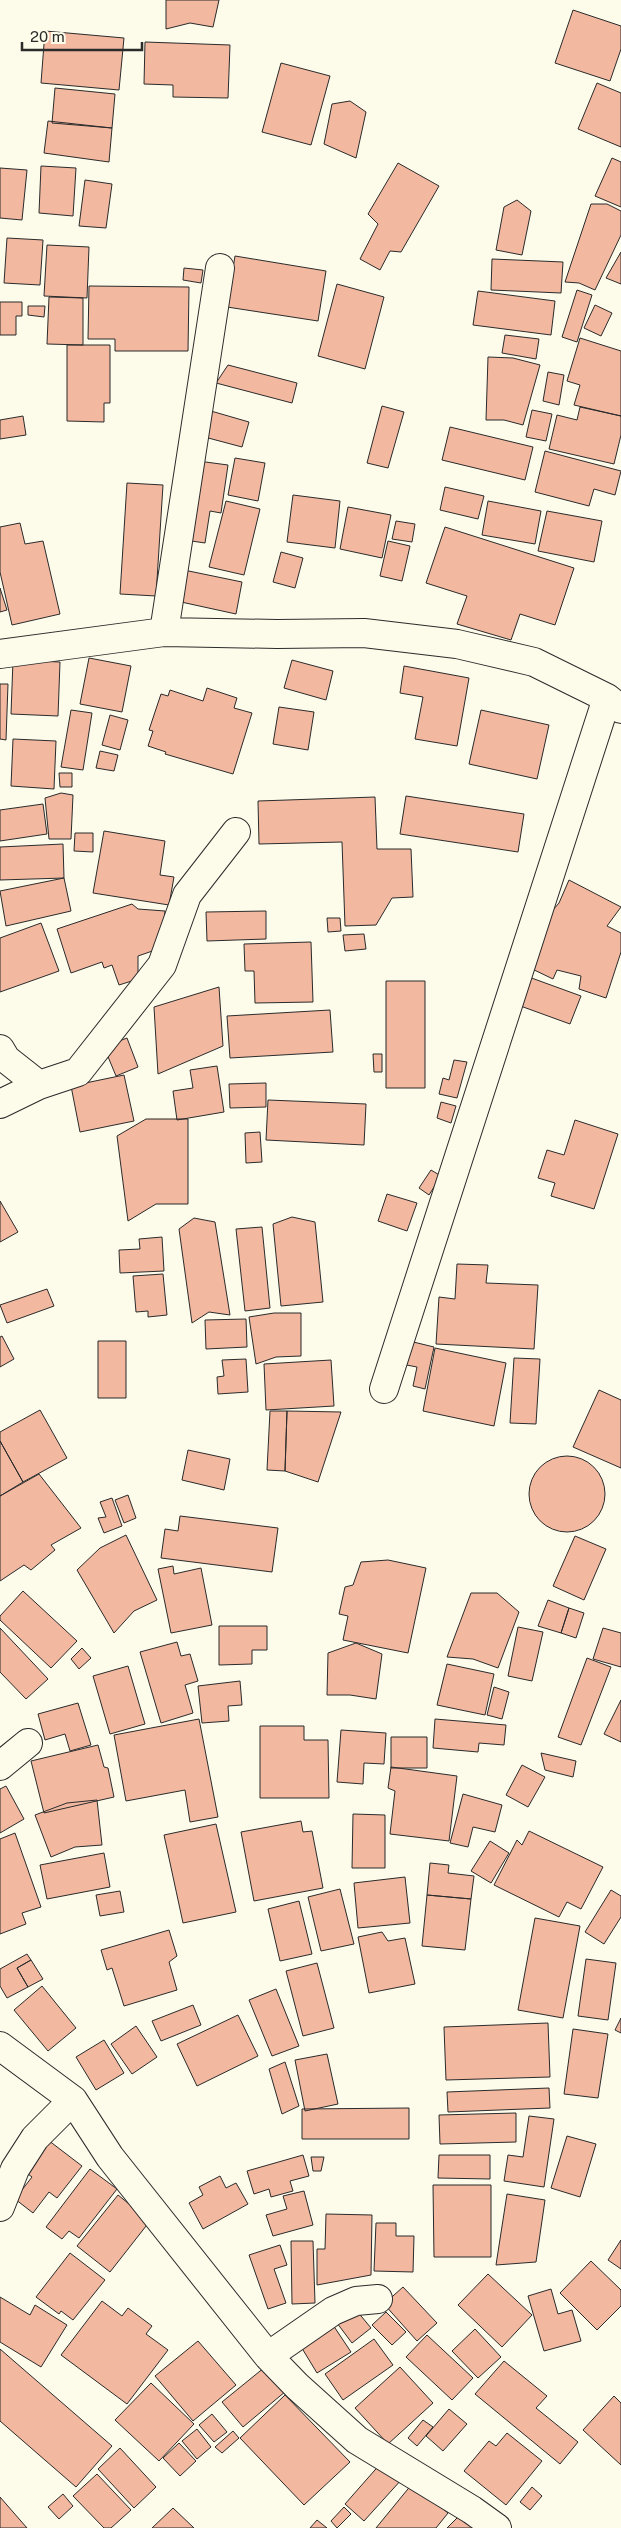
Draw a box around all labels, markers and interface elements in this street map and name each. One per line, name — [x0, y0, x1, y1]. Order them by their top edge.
scale bar — [22, 20, 142, 52]
text: 20 m — [30, 28, 65, 45]

